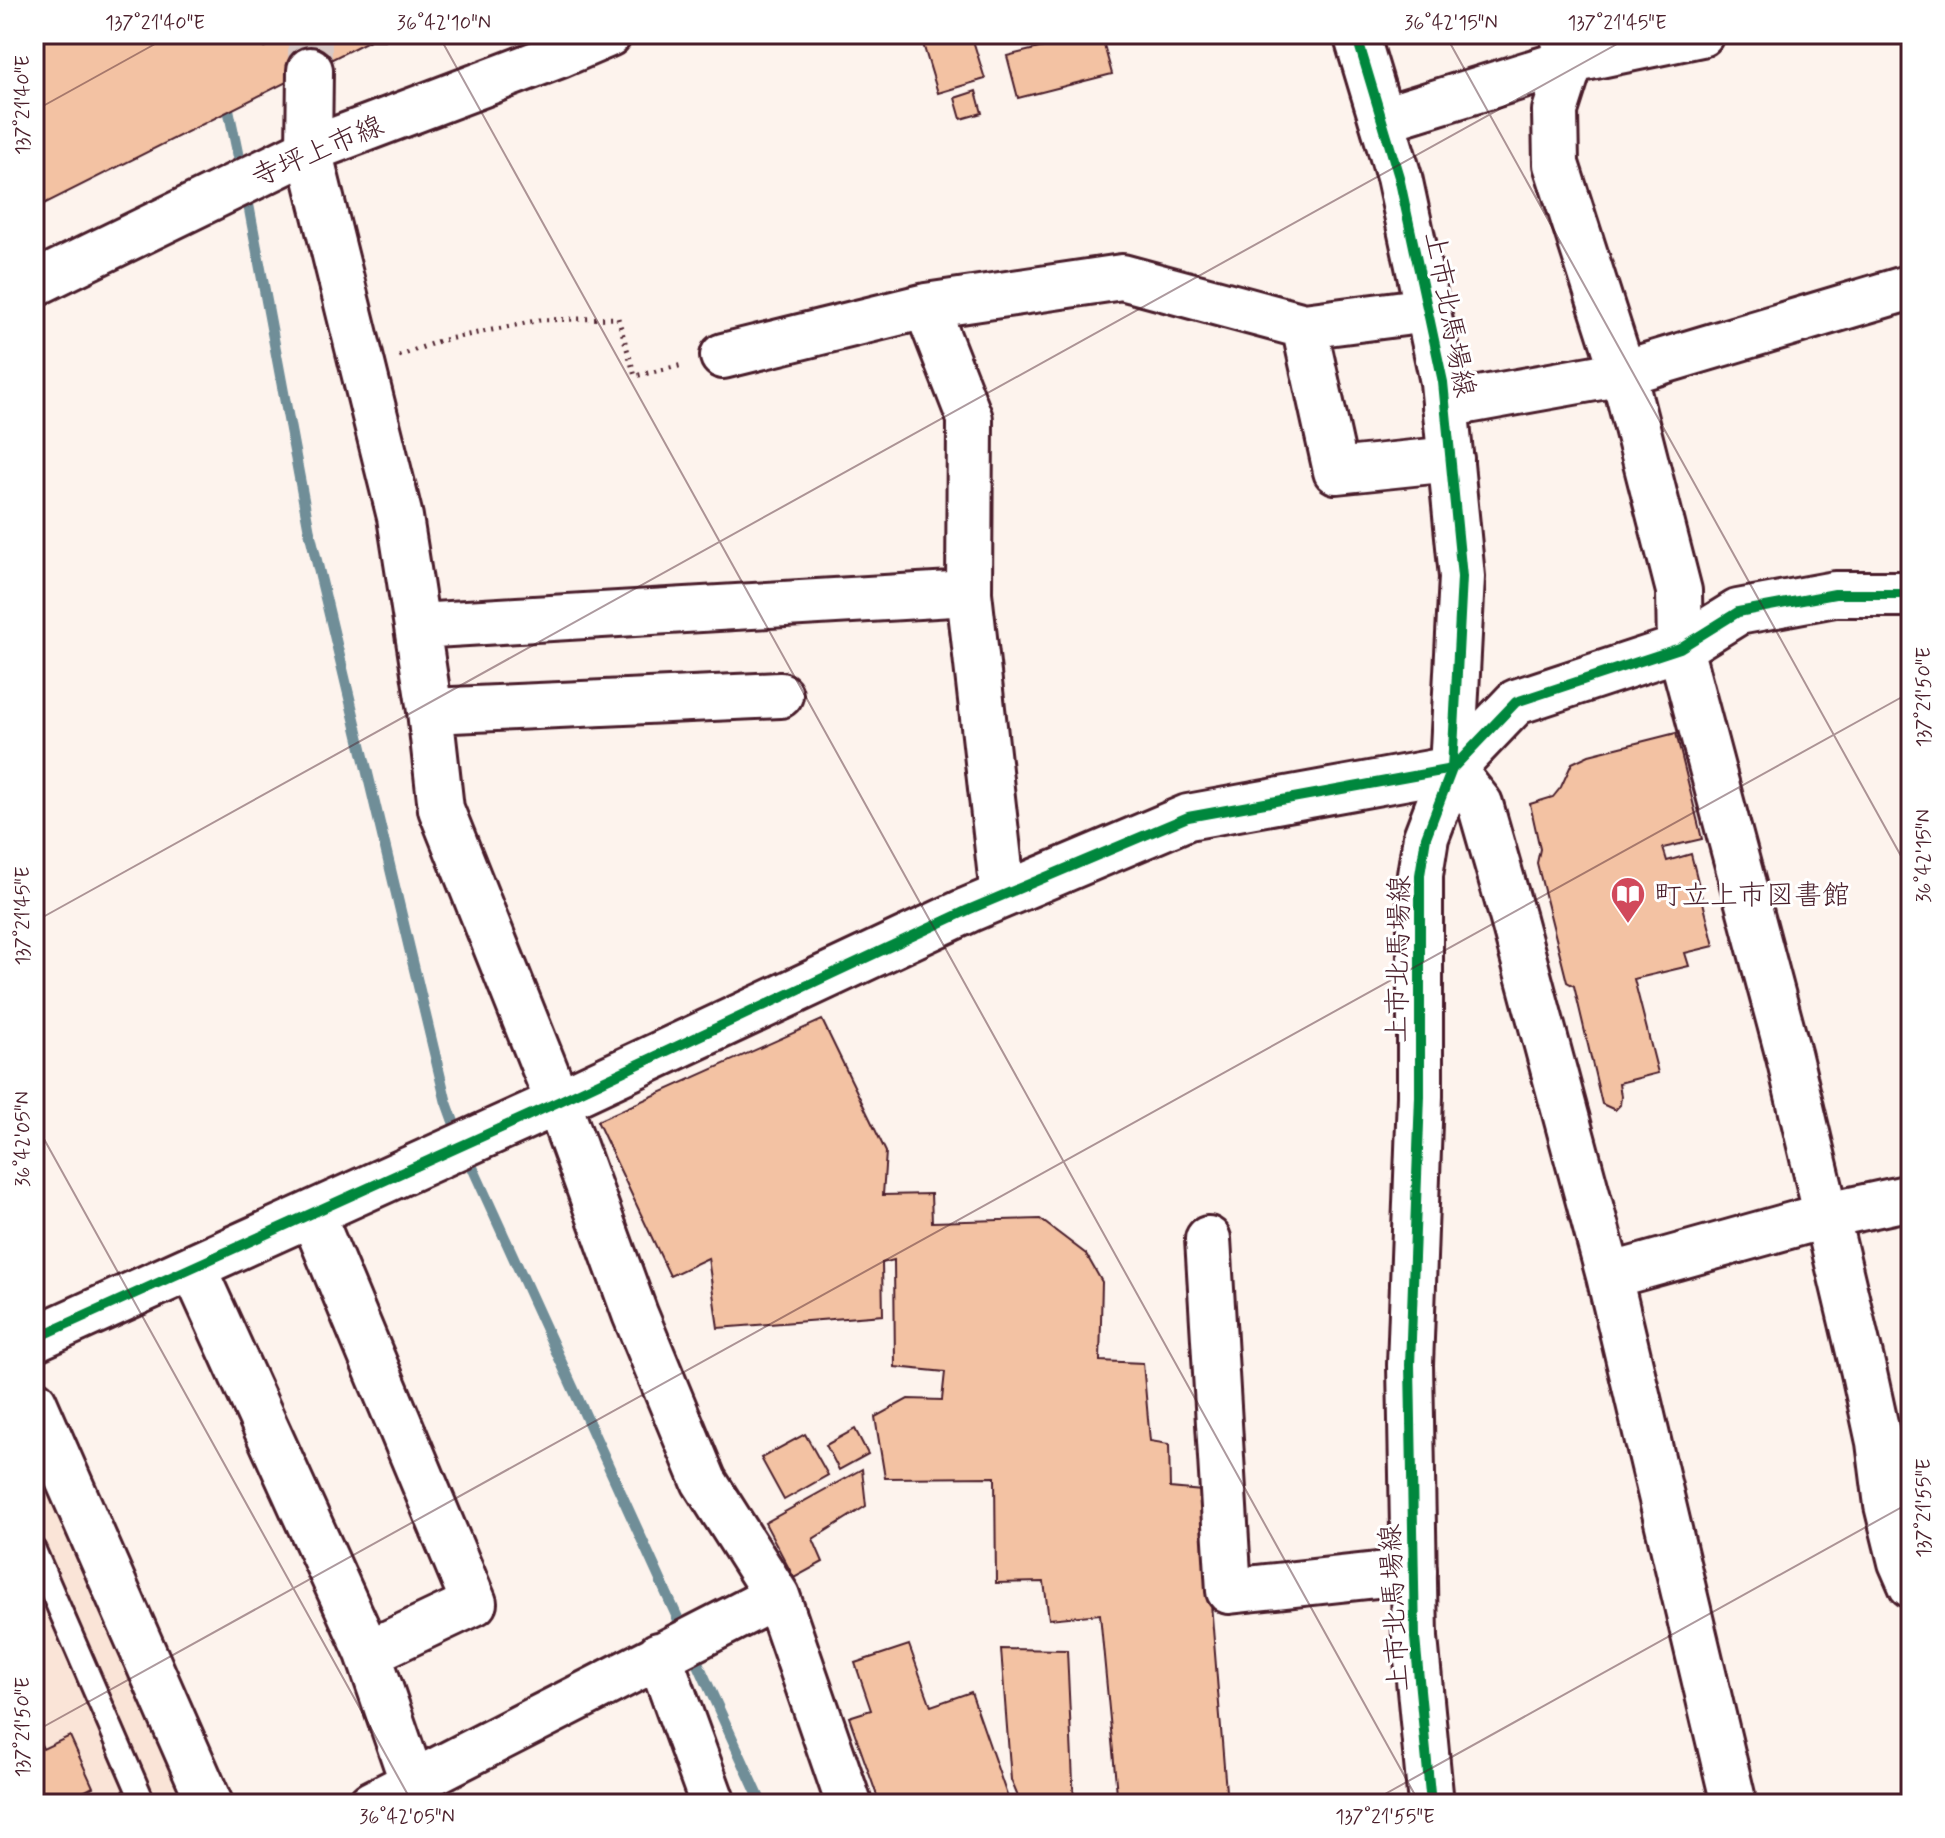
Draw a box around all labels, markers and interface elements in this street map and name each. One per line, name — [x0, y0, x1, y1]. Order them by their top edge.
text: 137°21'40"E — [105, 10, 205, 37]
text: 36°42'10"N — [397, 10, 491, 37]
text: 36°42'15"N — [1404, 10, 1498, 37]
text: 137°21'45"E — [1567, 10, 1667, 37]
text: 137°21'40"E — [10, 55, 37, 155]
street label: 寺坪上市線 — [246, 108, 390, 197]
street label: 上市北馬場線 — [1414, 228, 1483, 400]
text: 137°21'50"E — [1911, 647, 1938, 747]
text: 36°42'15"N — [1911, 809, 1938, 903]
text: 137°21'45"E — [10, 866, 37, 966]
street label: 上市北馬場線 — [1380, 875, 1419, 1043]
library icon: 町立上市図書館 — [1609, 875, 1647, 925]
place label: 町立上市図書館 — [1654, 878, 1850, 915]
text: 36°42'05"N — [10, 1091, 37, 1187]
text: 137°21'55"E — [1911, 1458, 1938, 1558]
street label: 上市北馬場線 — [1373, 1523, 1418, 1693]
text: 137°21'50"E — [10, 1677, 37, 1777]
text: 36°42'05"N — [359, 1804, 455, 1831]
text: 137°21'55"E — [1335, 1804, 1435, 1831]

